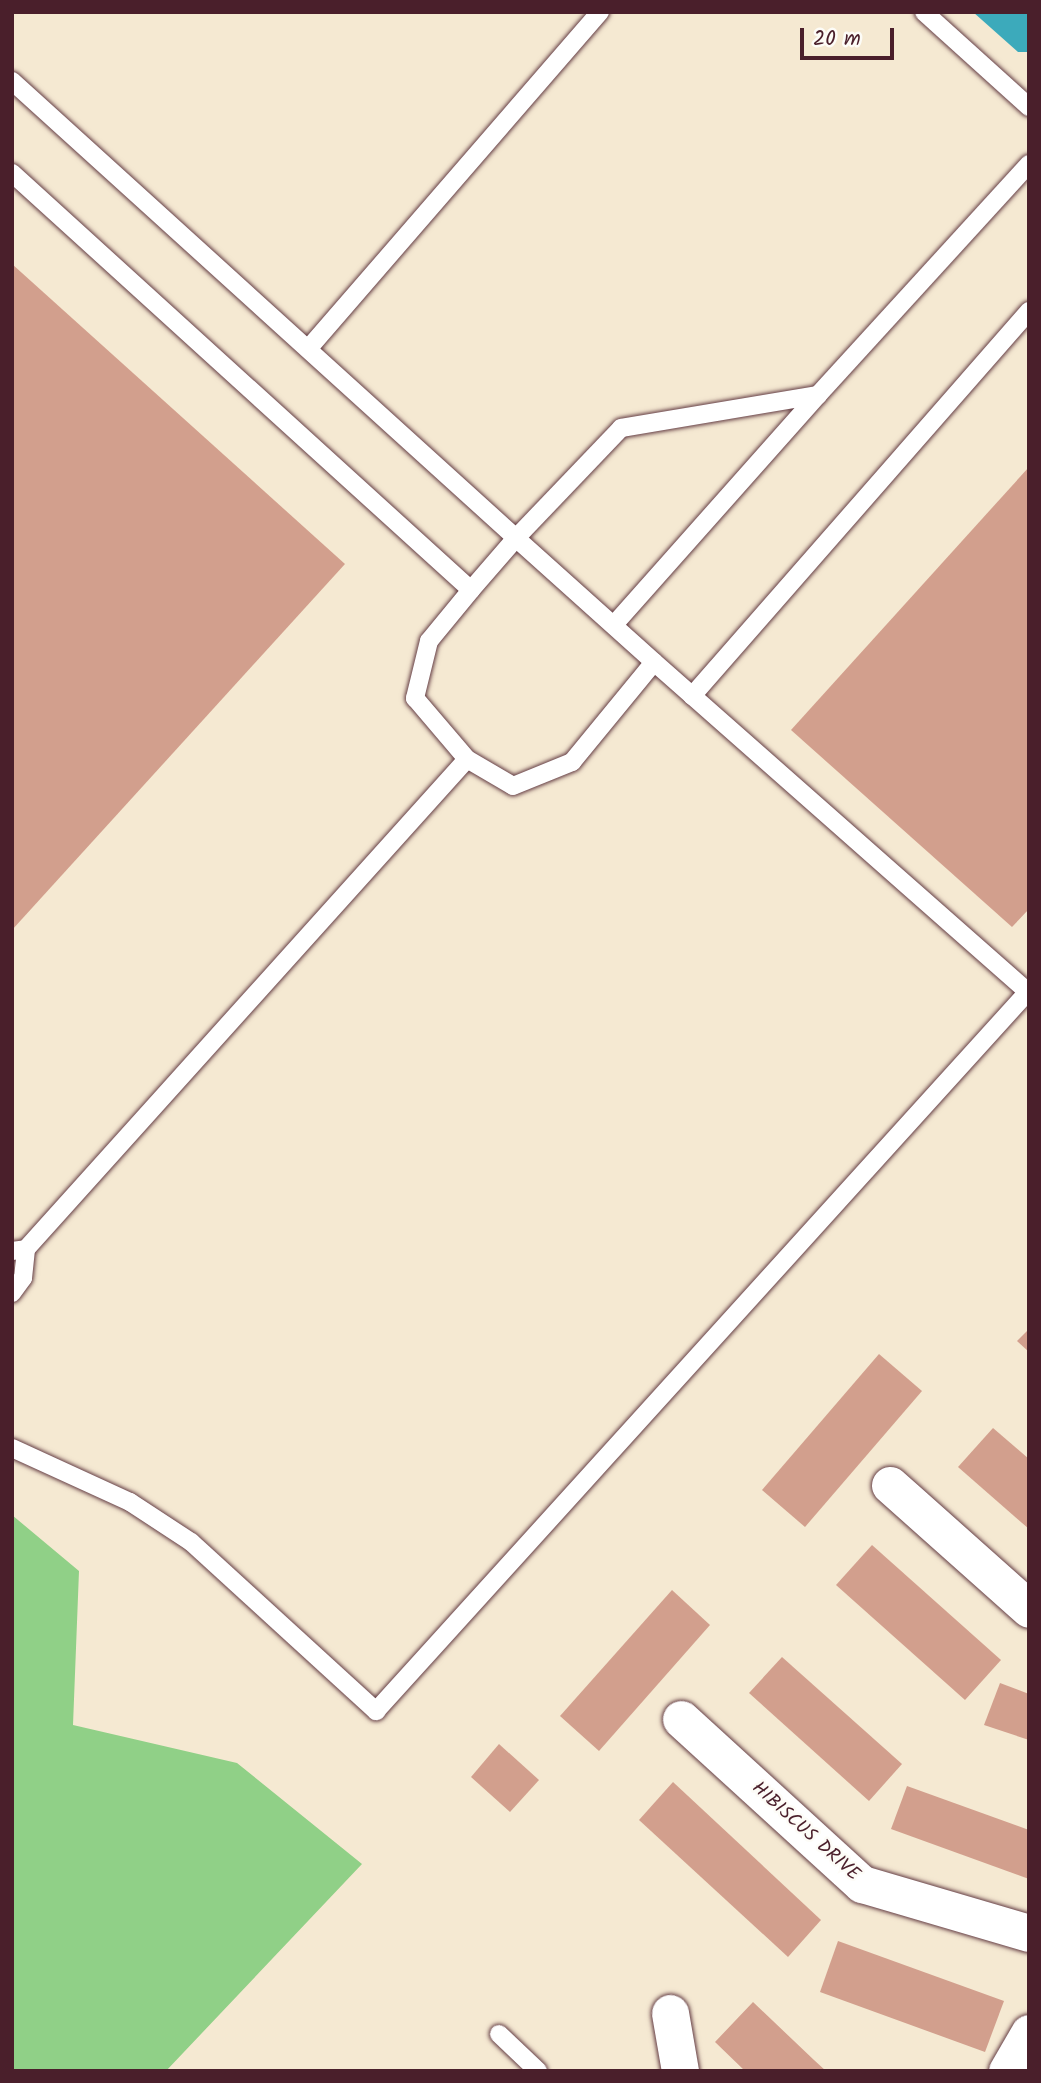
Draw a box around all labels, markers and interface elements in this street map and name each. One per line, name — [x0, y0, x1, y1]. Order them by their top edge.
scale bar — [803, 14, 898, 58]
text: 20 m — [813, 23, 861, 56]
street label: HIBISCUS DRIVE — [746, 1777, 864, 1887]

